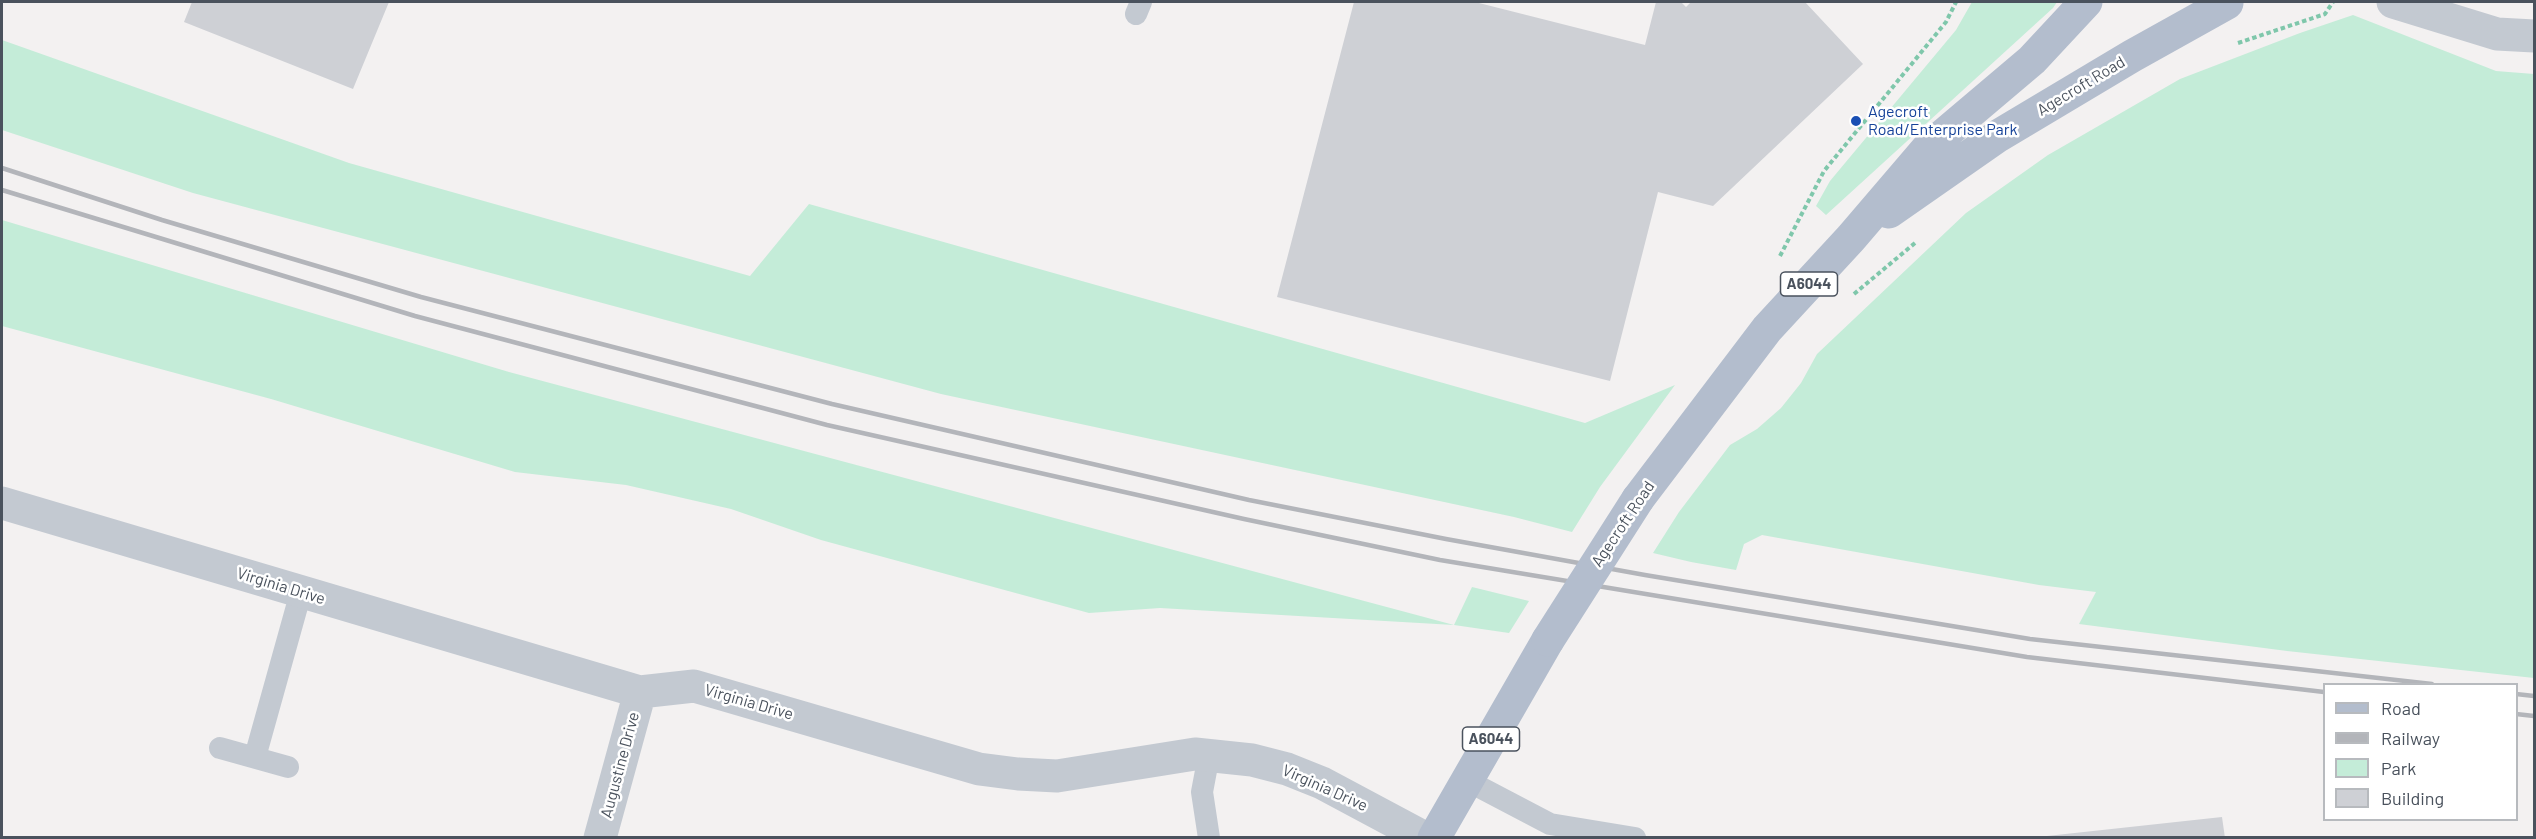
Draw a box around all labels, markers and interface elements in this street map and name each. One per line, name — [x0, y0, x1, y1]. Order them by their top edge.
street label: Agecroft Road — [2034, 52, 2128, 120]
place label: Agecroft Road/Enterprise Park — [1868, 102, 2018, 140]
marker: Agecroft Road/Enterprise Park — [1849, 114, 1863, 128]
road number: A6044 — [1780, 272, 1838, 296]
street label: Agecroft Road — [1587, 477, 1659, 571]
street label: Virginia Drive — [234, 563, 328, 609]
street label: Virginia Drive — [702, 680, 796, 724]
legend — [2323, 683, 2518, 821]
text: Road — [2381, 697, 2421, 719]
street label: Augustine Drive — [597, 710, 643, 820]
road number: A6044 — [1462, 727, 1520, 751]
text: Railway — [2381, 727, 2440, 749]
text: Park — [2381, 757, 2416, 779]
street label: Virginia Drive — [1279, 761, 1371, 815]
text: Building — [2381, 787, 2444, 809]

